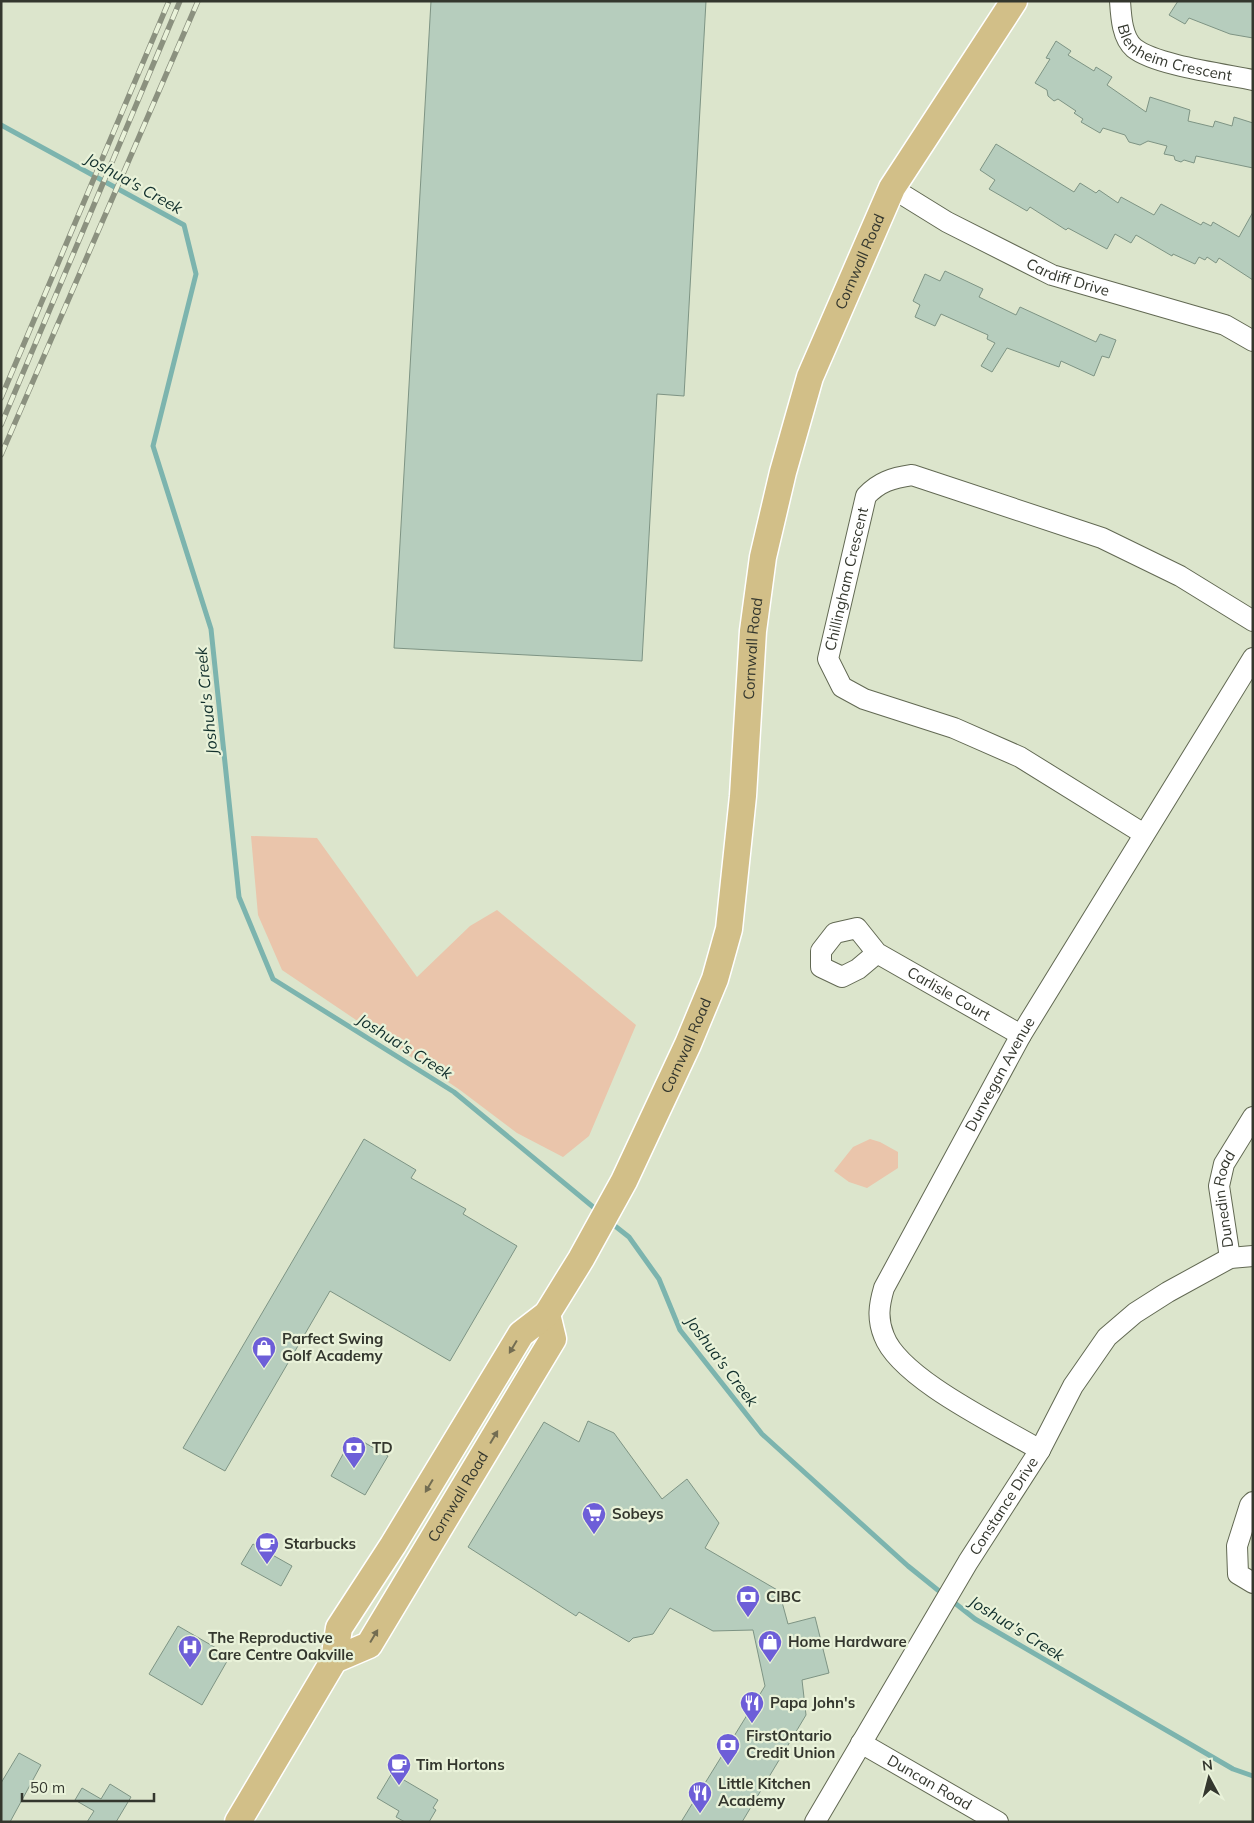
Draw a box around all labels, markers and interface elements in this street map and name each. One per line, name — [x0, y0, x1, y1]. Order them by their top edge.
street label: Blenheim Crescent — [1114, 22, 1234, 85]
water label: Joshua's Creek — [80, 147, 187, 218]
street label: Cornwall Road — [830, 211, 889, 312]
street label: Cardiff Drive — [1023, 254, 1112, 300]
street label: Chillingham Crescent — [820, 505, 872, 653]
street label: Cornwall Road — [739, 596, 766, 700]
water label: Joshua's Creek — [190, 645, 222, 758]
street label: Carlisle Court — [904, 962, 994, 1025]
street label: Cornwall Road — [656, 995, 715, 1096]
water label: Joshua's Creek — [352, 1008, 457, 1084]
street label: Dunvegan Avenue — [961, 1013, 1039, 1135]
street label: Dunedin Road — [1209, 1147, 1239, 1249]
water label: Joshua's Creek — [680, 1310, 763, 1411]
place label: Parfect Swing Golf Academy — [282, 1329, 383, 1365]
shop icon: Parfect Swing Golf Academy — [251, 1335, 277, 1369]
one-way arrow — [509, 1341, 518, 1354]
one-way arrow — [490, 1430, 499, 1443]
bank icon: TD — [341, 1435, 367, 1469]
place label: TD — [372, 1438, 393, 1457]
street label: Cornwall Road — [423, 1448, 492, 1545]
street label: Constance Drive — [965, 1453, 1042, 1559]
one-way arrow — [424, 1480, 433, 1493]
supermarket icon: Sobeys — [581, 1501, 607, 1535]
place label: Sobeys — [612, 1504, 663, 1523]
cafe icon: Starbucks — [254, 1531, 280, 1565]
place label: Starbucks — [284, 1534, 356, 1553]
bank icon: CIBC — [735, 1584, 761, 1618]
place label: CIBC — [766, 1587, 801, 1606]
water label: Joshua's Creek — [964, 1590, 1069, 1666]
place label: The Reproductive Care Centre Oakville — [208, 1628, 353, 1664]
one-way arrow — [370, 1629, 379, 1642]
shop icon: Home Hardware — [757, 1629, 783, 1663]
place label: Home Hardware — [788, 1632, 907, 1651]
hospital icon: The Reproductive Care Centre Oakville — [177, 1634, 203, 1668]
restaurant icon: Papa John's — [739, 1690, 765, 1724]
place label: Papa John's — [770, 1693, 855, 1712]
place label: FirstOntario Credit Union — [746, 1726, 835, 1762]
bank icon: FirstOntario Credit Union — [715, 1732, 741, 1766]
street label: Duncan Road — [884, 1750, 975, 1814]
cafe icon: Tim Hortons — [386, 1752, 412, 1786]
north arrow — [1184, 1753, 1234, 1803]
place label: Tim Hortons — [416, 1755, 505, 1774]
text: N — [1201, 1756, 1214, 1775]
scale bar — [22, 1770, 155, 1802]
place label: Little Kitchen Academy — [718, 1774, 811, 1810]
text: 50 m — [30, 1778, 65, 1797]
restaurant icon: Little Kitchen Academy — [687, 1780, 713, 1814]

